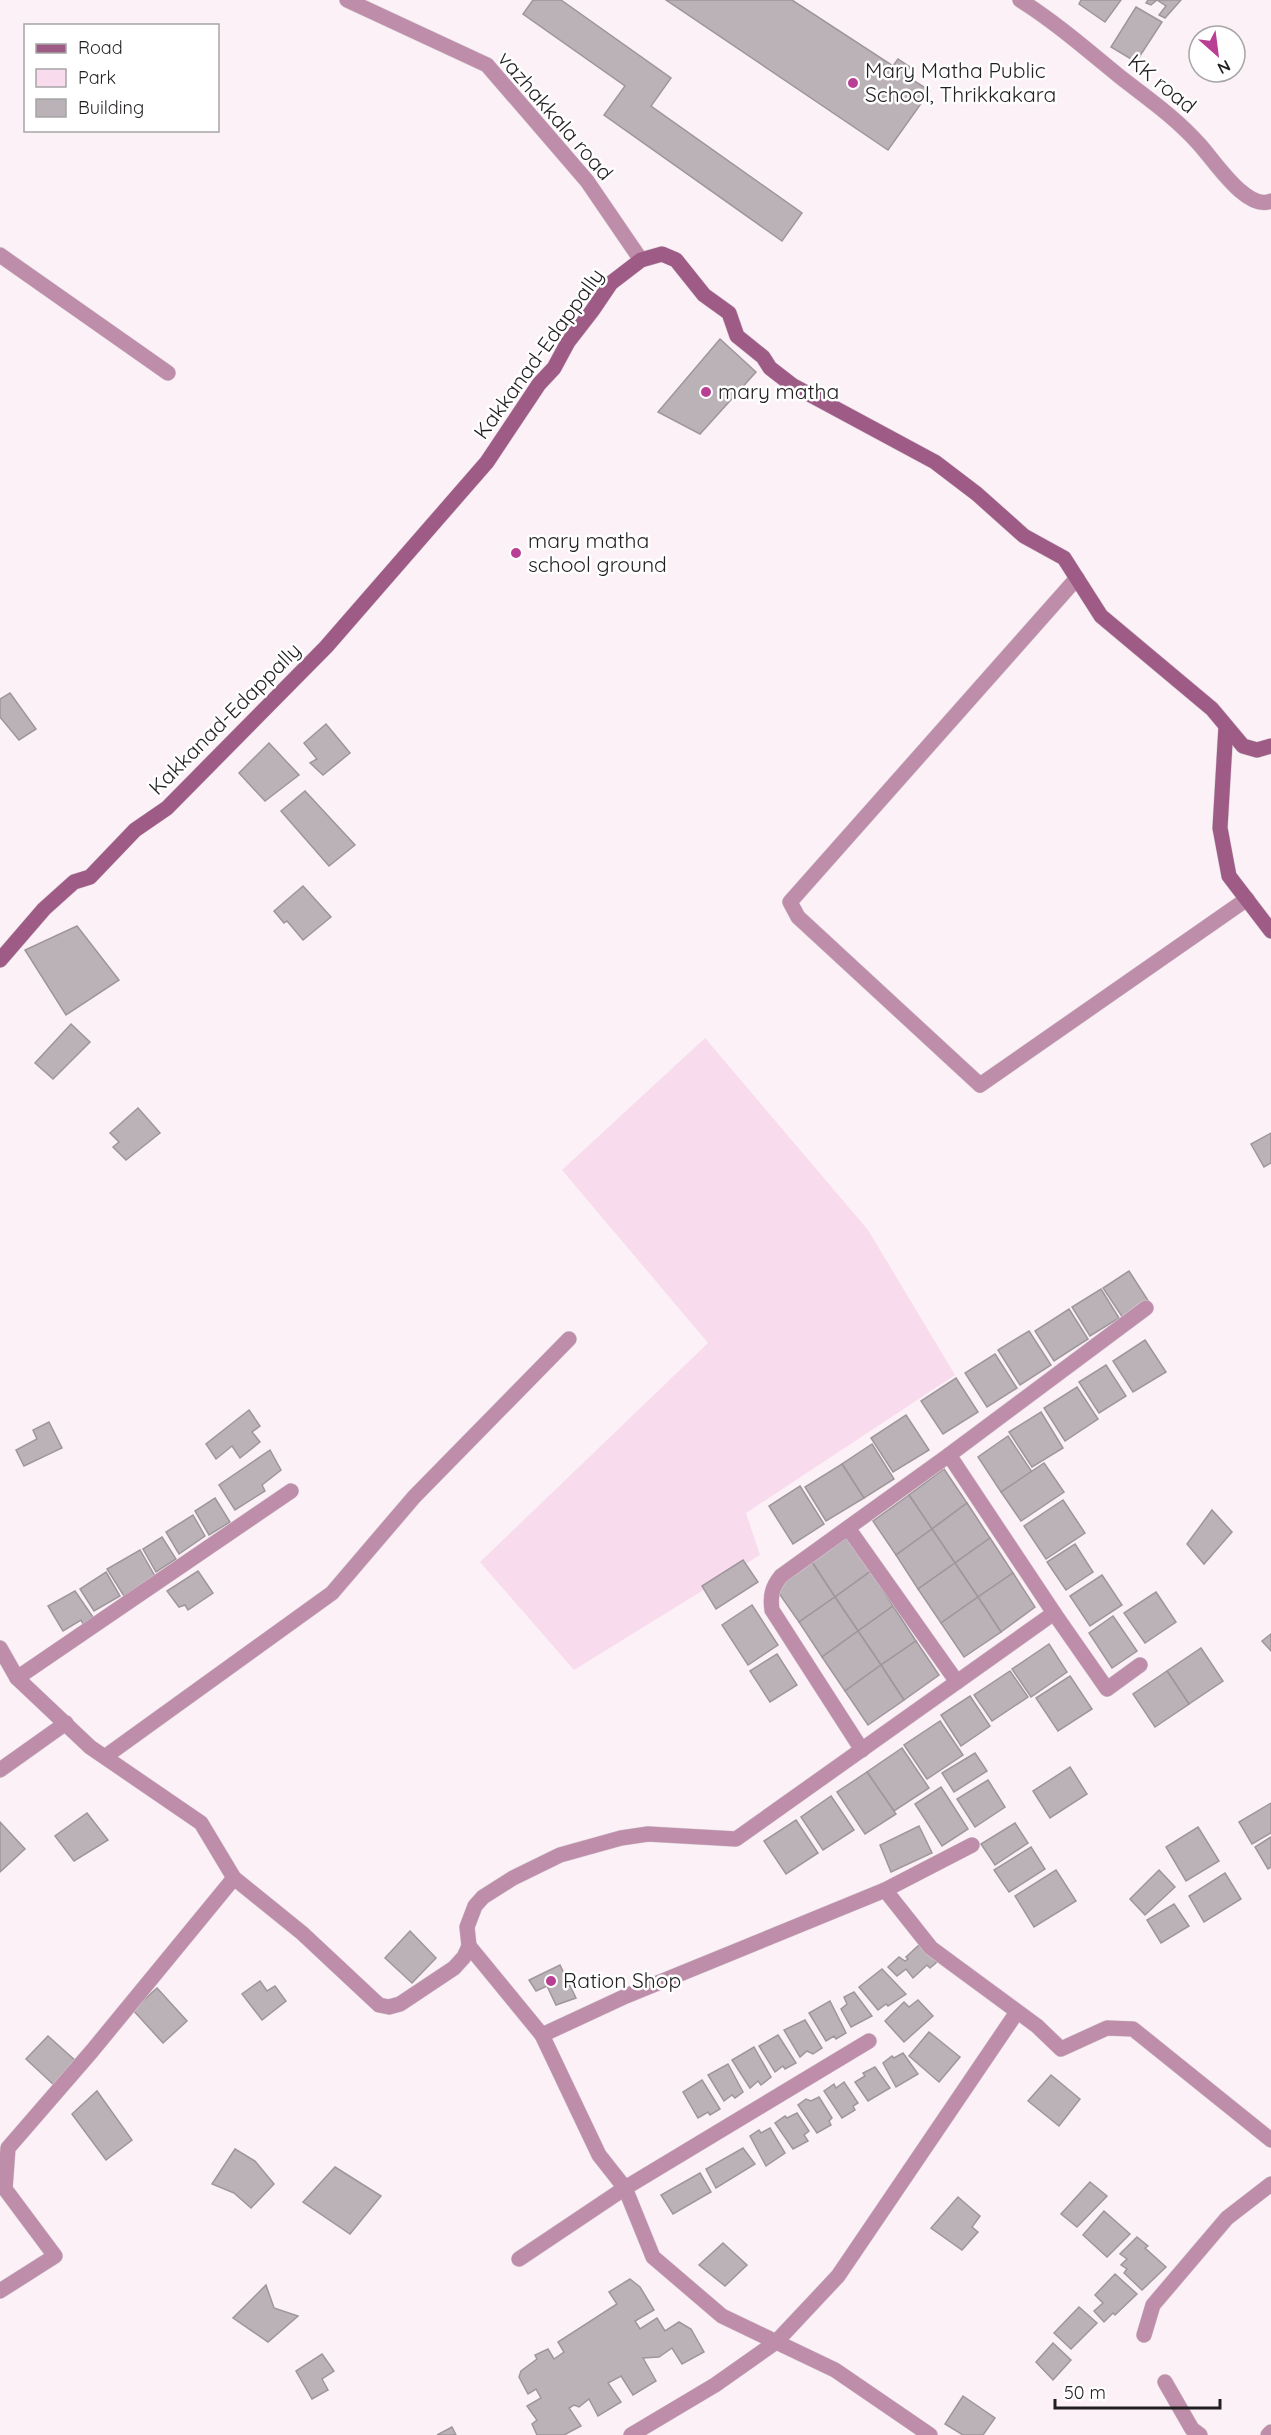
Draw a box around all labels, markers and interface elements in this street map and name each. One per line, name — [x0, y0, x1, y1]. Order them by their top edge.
legend — [24, 24, 219, 132]
north arrow — [1187, 24, 1247, 84]
text: Road — [78, 36, 123, 59]
street label: vazhakkala road — [493, 45, 619, 185]
street label: KK road — [1123, 48, 1202, 118]
text: N — [1214, 56, 1234, 79]
place label: Mary Matha Public School, Thrikkakara — [865, 57, 1056, 107]
text: Park — [78, 66, 116, 89]
marker: Mary Matha Public School, Thrikkakara — [846, 76, 860, 90]
text: Building — [78, 96, 144, 119]
street label: Kakkanad-Edappally — [468, 263, 609, 444]
place label: mary matha — [718, 378, 839, 404]
marker: mary matha — [699, 385, 713, 399]
place label: mary matha school ground — [528, 527, 667, 577]
marker: mary matha school ground — [509, 546, 523, 560]
street label: Kakkanad-Edappally — [143, 637, 306, 800]
place label: Ration Shop — [563, 1967, 681, 1993]
marker: Ration Shop — [544, 1974, 558, 1988]
scale bar — [1055, 2372, 1220, 2410]
text: 50 m — [1064, 2381, 1106, 2404]

